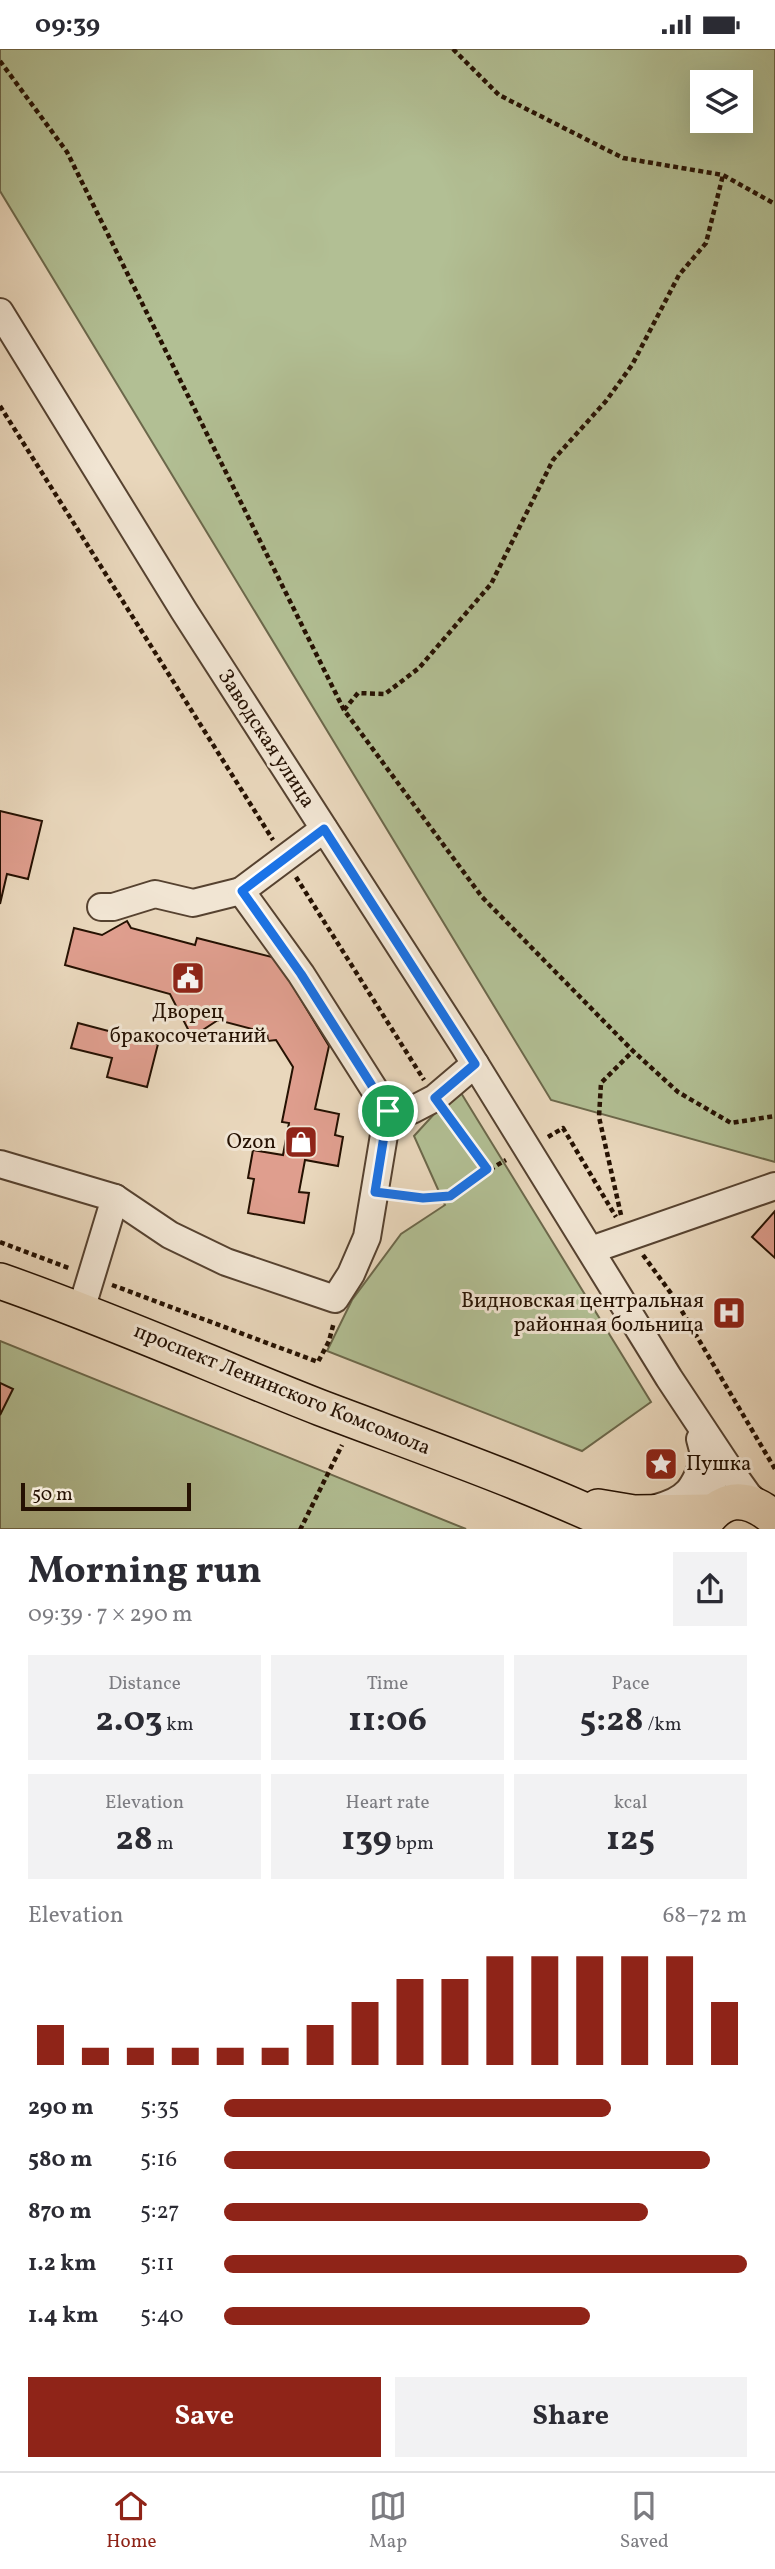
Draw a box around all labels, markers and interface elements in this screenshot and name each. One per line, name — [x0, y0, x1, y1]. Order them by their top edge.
text: 09:39 — [35, 7, 100, 43]
map controls — [690, 70, 753, 133]
button: layers — [690, 70, 753, 133]
street label: Заводская улица — [210, 664, 322, 814]
public building icon: Дворец бракосочетаний — [169, 959, 207, 997]
place label: Дворец бракосочетаний — [110, 998, 267, 1051]
pin — [358, 1081, 418, 1141]
icon: arrive — [369, 1092, 407, 1130]
shop icon: Ozon — [282, 1123, 320, 1161]
place label: Ozon — [226, 1128, 276, 1157]
place label: Видновская центральная районная больница — [461, 1287, 704, 1340]
hospital icon: Видновская центральная районная больница — [710, 1294, 748, 1332]
street label: проспект Ленинского Комсомола — [129, 1317, 435, 1463]
place icon: Пушка — [642, 1445, 680, 1483]
place label: Пушка — [686, 1450, 751, 1479]
scale bar — [21, 1481, 191, 1512]
text: 50 m — [32, 1482, 73, 1508]
text: Morning run — [28, 1546, 262, 1599]
button: share — [673, 1552, 747, 1626]
text: 09:39 · 7 × 290 m — [28, 1599, 193, 1631]
text: Distance — [108, 1671, 181, 1697]
text: Time — [367, 1671, 408, 1697]
text: Pace — [611, 1671, 650, 1697]
text: 2.03 — [95, 1697, 163, 1745]
text: 11:06 — [348, 1697, 427, 1745]
text: 5:28 — [580, 1697, 644, 1745]
text: km — [163, 1712, 194, 1738]
text: /km — [644, 1712, 681, 1738]
text: Elevation — [105, 1790, 184, 1816]
text: Heart rate — [346, 1790, 429, 1816]
text: kcal — [614, 1790, 647, 1816]
text: 28 — [116, 1816, 153, 1864]
text: 139 — [341, 1816, 392, 1864]
text: 125 — [606, 1816, 655, 1864]
text: m — [153, 1831, 173, 1857]
text: bpm — [392, 1831, 434, 1857]
text: Elevation — [28, 1900, 124, 1932]
text: 68–72 m — [663, 1900, 747, 1932]
text: 290 m — [28, 2092, 94, 2124]
text: 5:35 — [140, 2092, 179, 2124]
text: 580 m — [28, 2144, 93, 2176]
text: 5:16 — [140, 2144, 177, 2176]
text: 870 m — [28, 2196, 92, 2228]
text: 5:27 — [140, 2196, 179, 2228]
text: 1.2 km — [28, 2248, 97, 2280]
text: 5:11 — [140, 2248, 174, 2280]
text: 1.4 km — [28, 2300, 99, 2332]
text: 5:40 — [140, 2300, 184, 2332]
button: Save — [28, 2377, 381, 2457]
button: Share — [395, 2377, 747, 2457]
tab: Home — [106, 2487, 157, 2555]
tab: Map — [369, 2487, 407, 2555]
tab: Saved — [620, 2487, 669, 2555]

